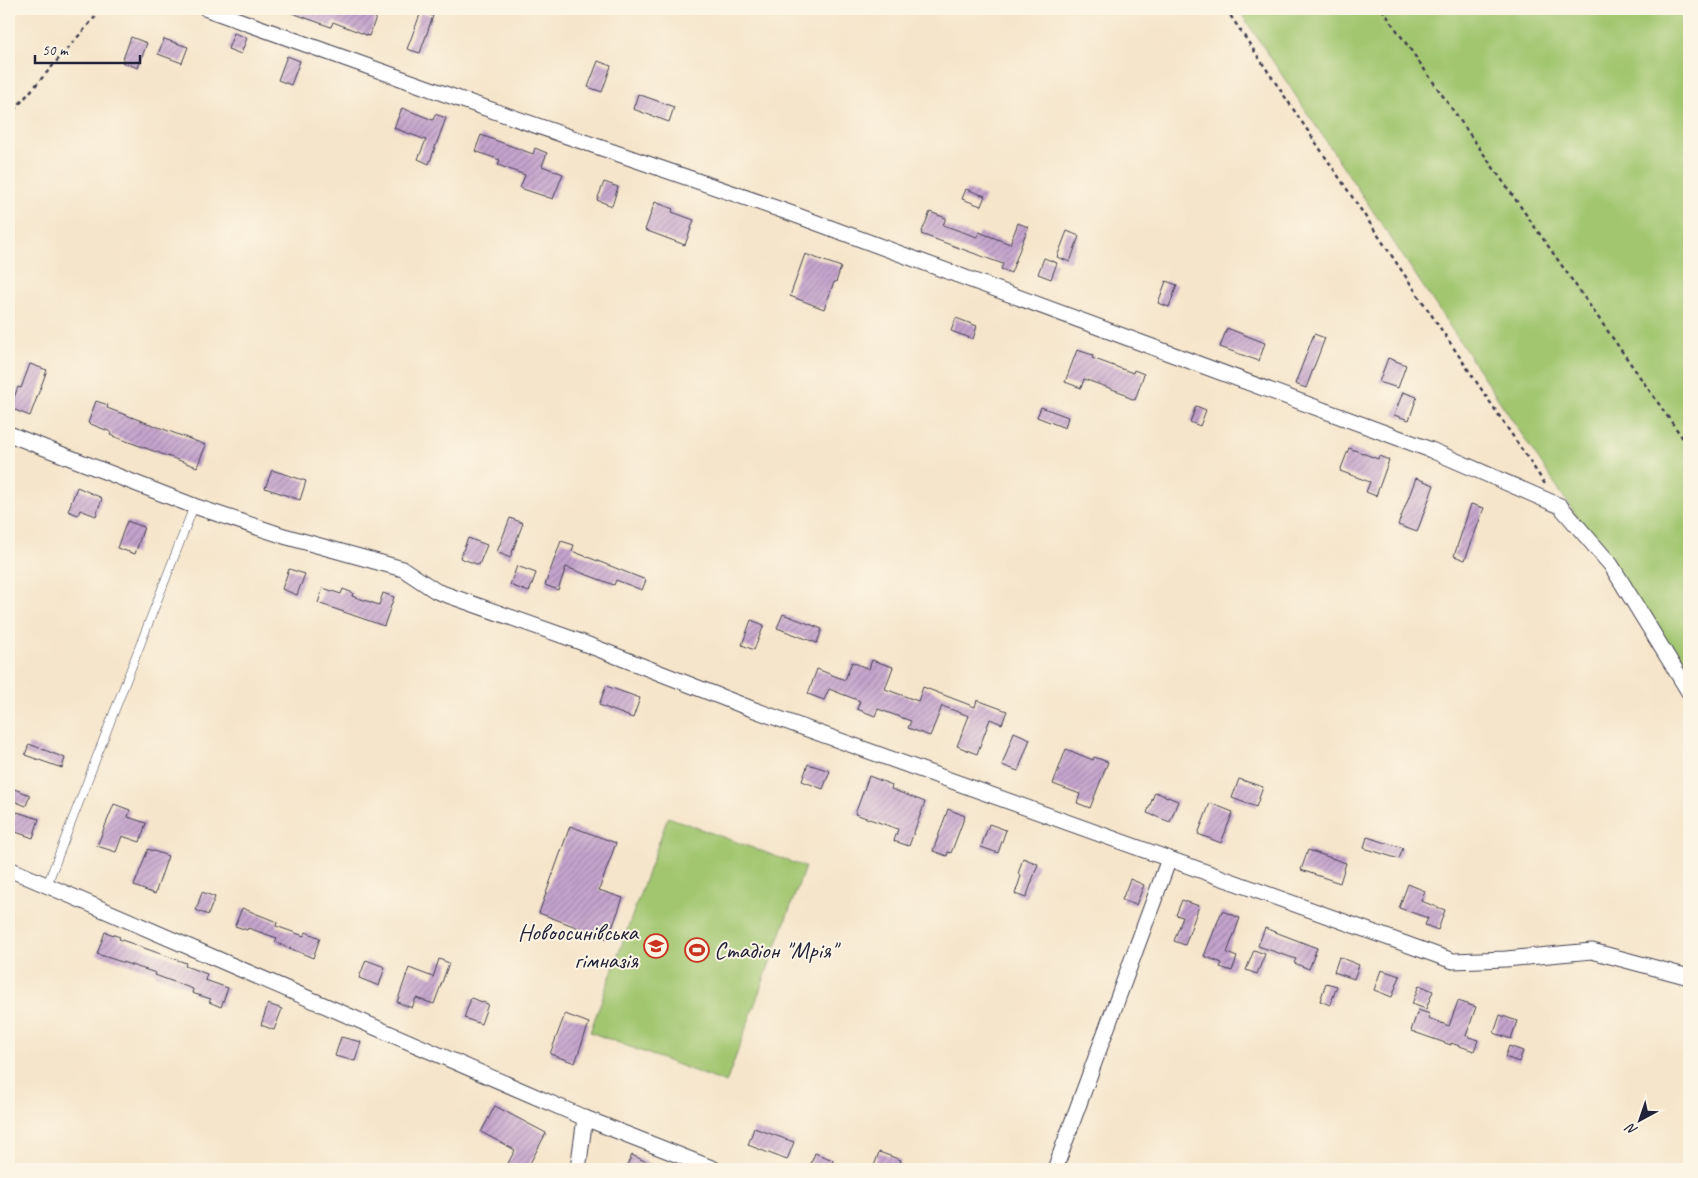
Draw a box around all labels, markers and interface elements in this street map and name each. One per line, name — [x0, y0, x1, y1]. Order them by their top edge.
scale bar — [35, 32, 140, 64]
text: 50 m — [42, 41, 69, 60]
place label: Новоосинівська гімназія — [518, 917, 640, 975]
school or university icon: Новоосинівська гімназія — [643, 933, 669, 959]
place label: Стадіон "Мрія" — [714, 935, 842, 965]
sports icon: Стадіон "Мрія" — [684, 937, 710, 963]
north arrow — [1616, 1096, 1666, 1146]
text: N — [1621, 1119, 1641, 1139]

